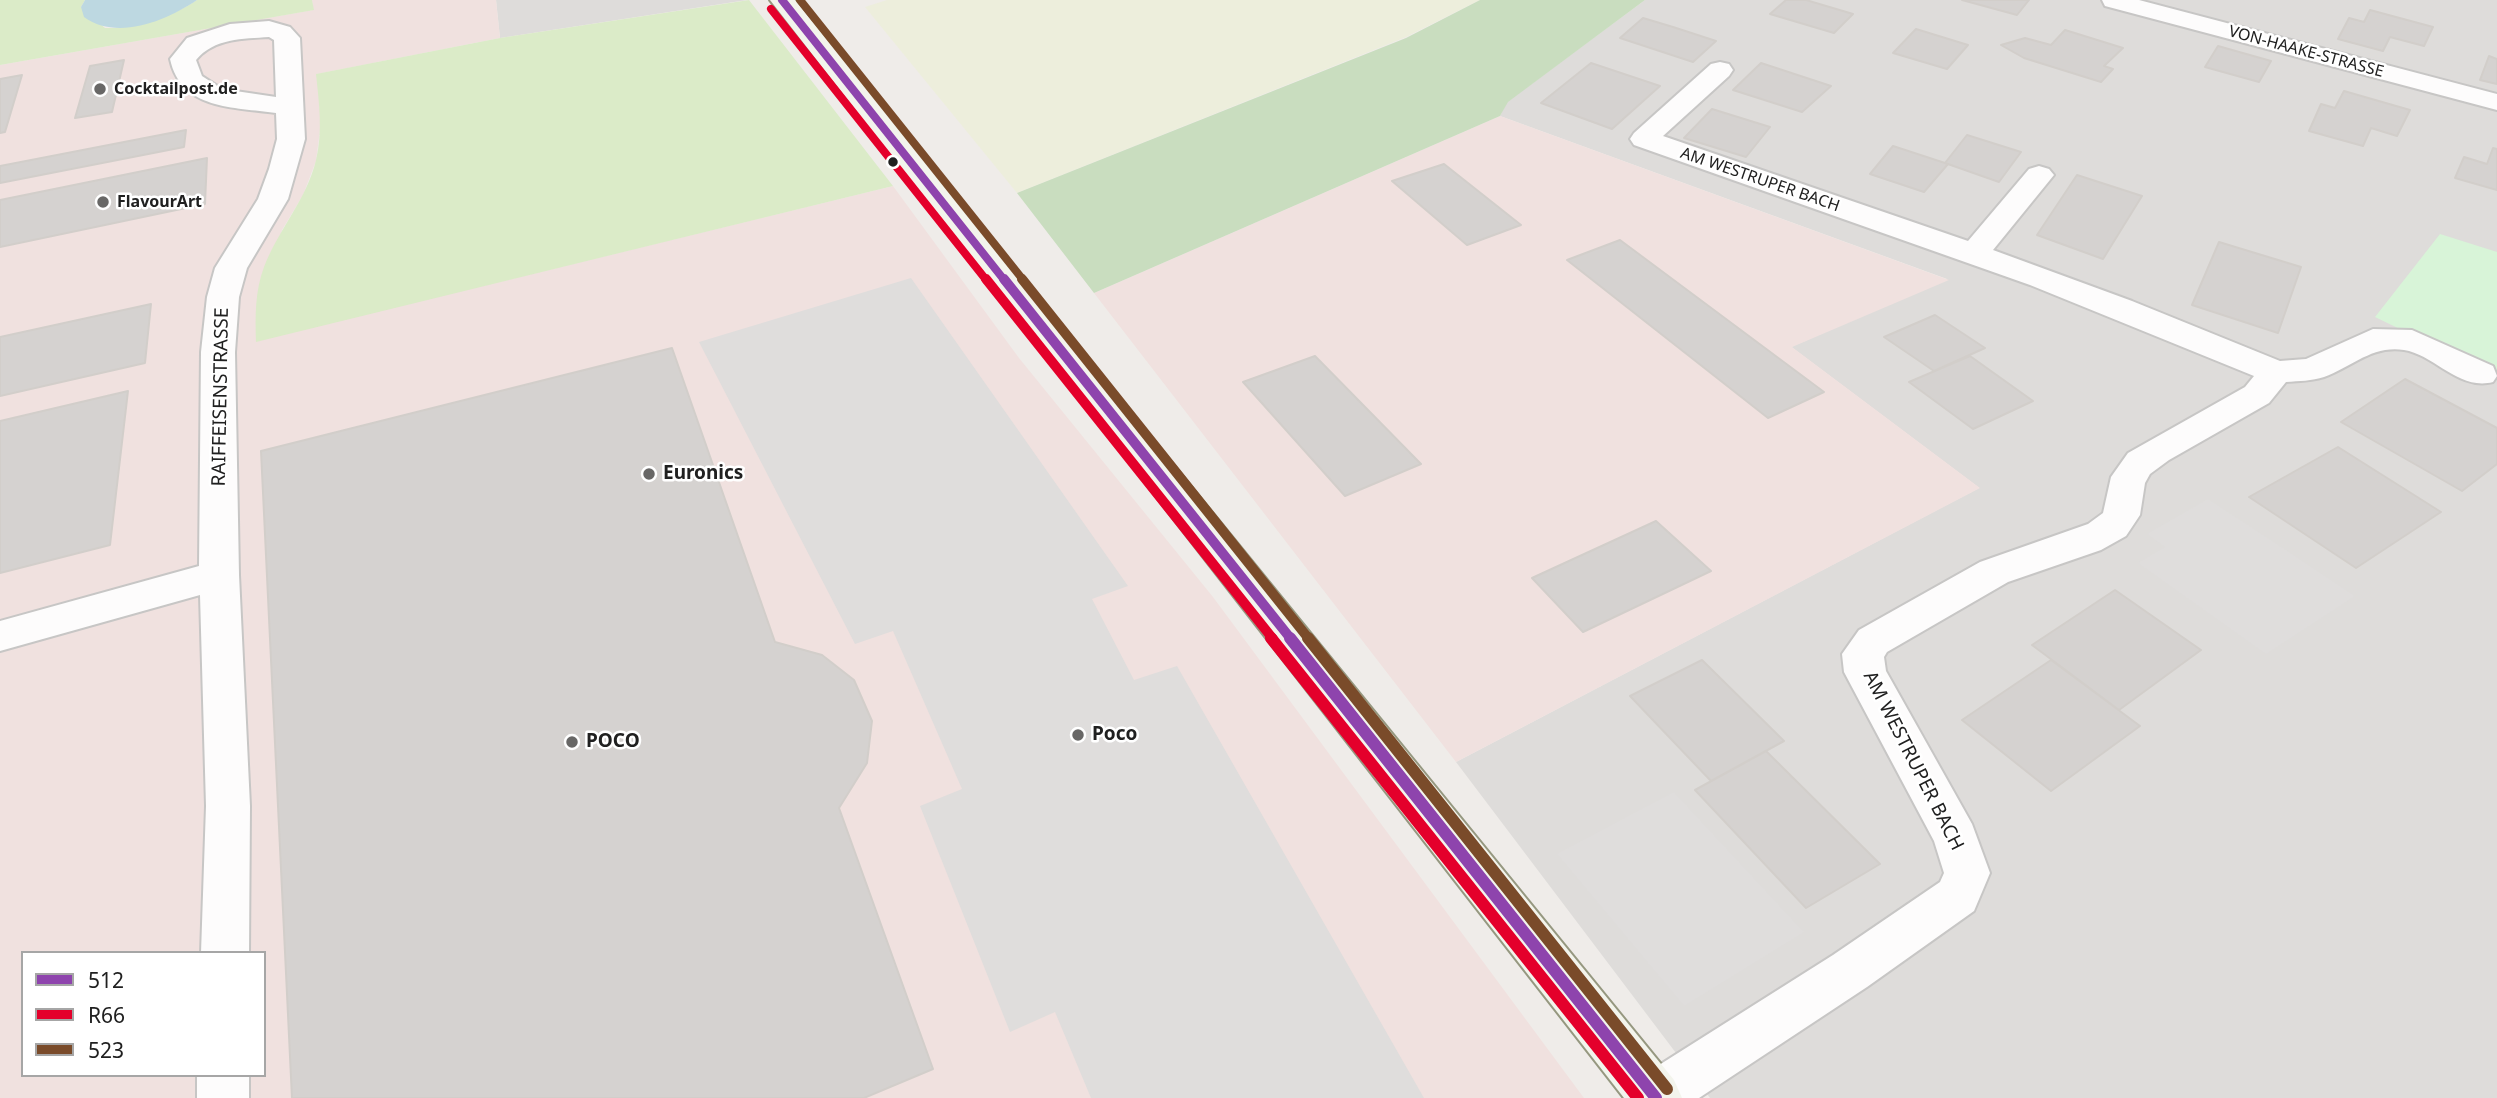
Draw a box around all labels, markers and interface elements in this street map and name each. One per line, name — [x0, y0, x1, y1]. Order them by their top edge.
street label: VON-HAAKE-STRASSE — [2226, 22, 2386, 82]
place label: Cocktailpost.de — [114, 79, 238, 99]
marker: Cocktailpost.de — [92, 81, 108, 97]
street label: AM WESTRUPER BACH — [1678, 144, 1842, 216]
unlabelled marker — [886, 155, 900, 169]
place label: FlavourArt — [117, 192, 202, 212]
marker: FlavourArt — [95, 194, 111, 210]
street label: RAIFFEISENSTRASSE — [208, 307, 234, 487]
place label: Euronics — [663, 463, 743, 485]
marker: Euronics — [641, 466, 657, 482]
street label: AM WESTRUPER BACH — [1858, 667, 1968, 855]
place label: Poco — [1092, 724, 1137, 746]
marker: Poco — [1070, 727, 1086, 743]
place label: POCO — [586, 731, 640, 753]
marker: POCO — [564, 734, 580, 750]
legend — [21, 951, 266, 1077]
text: 512 — [88, 966, 124, 994]
text: R66 — [88, 1001, 125, 1029]
text: 523 — [88, 1036, 124, 1064]

